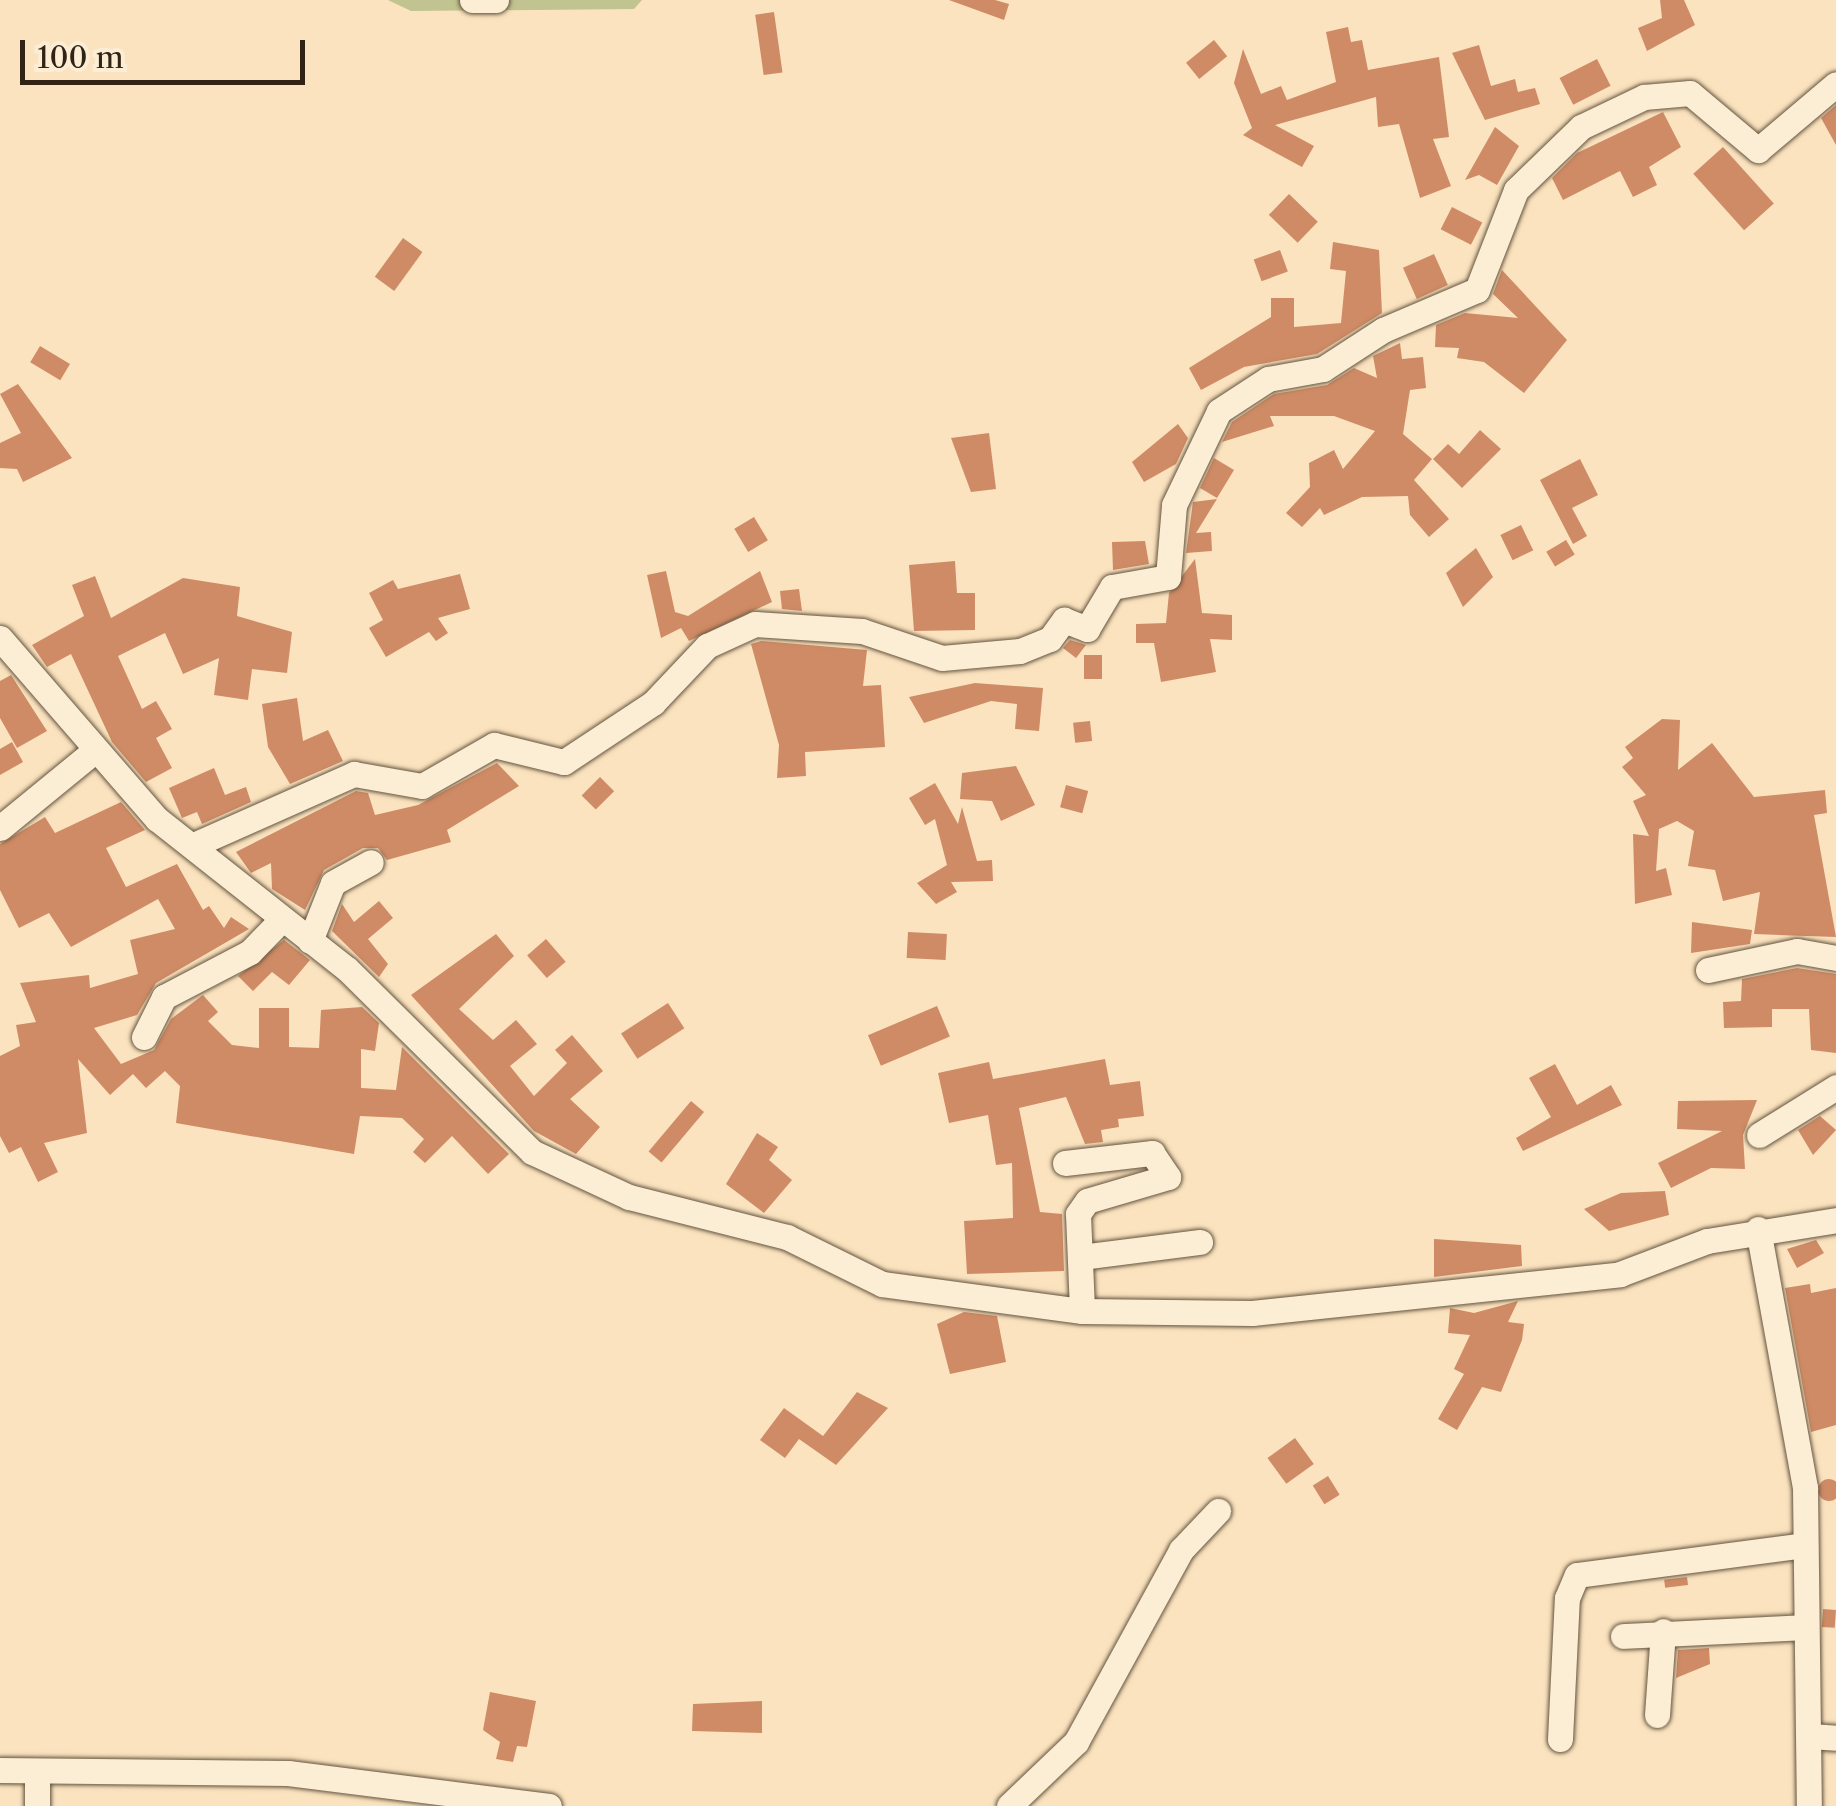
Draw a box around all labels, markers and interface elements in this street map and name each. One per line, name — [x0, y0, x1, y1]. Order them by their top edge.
scale bar — [25, 20, 310, 82]
text: 100 m — [37, 39, 124, 76]

